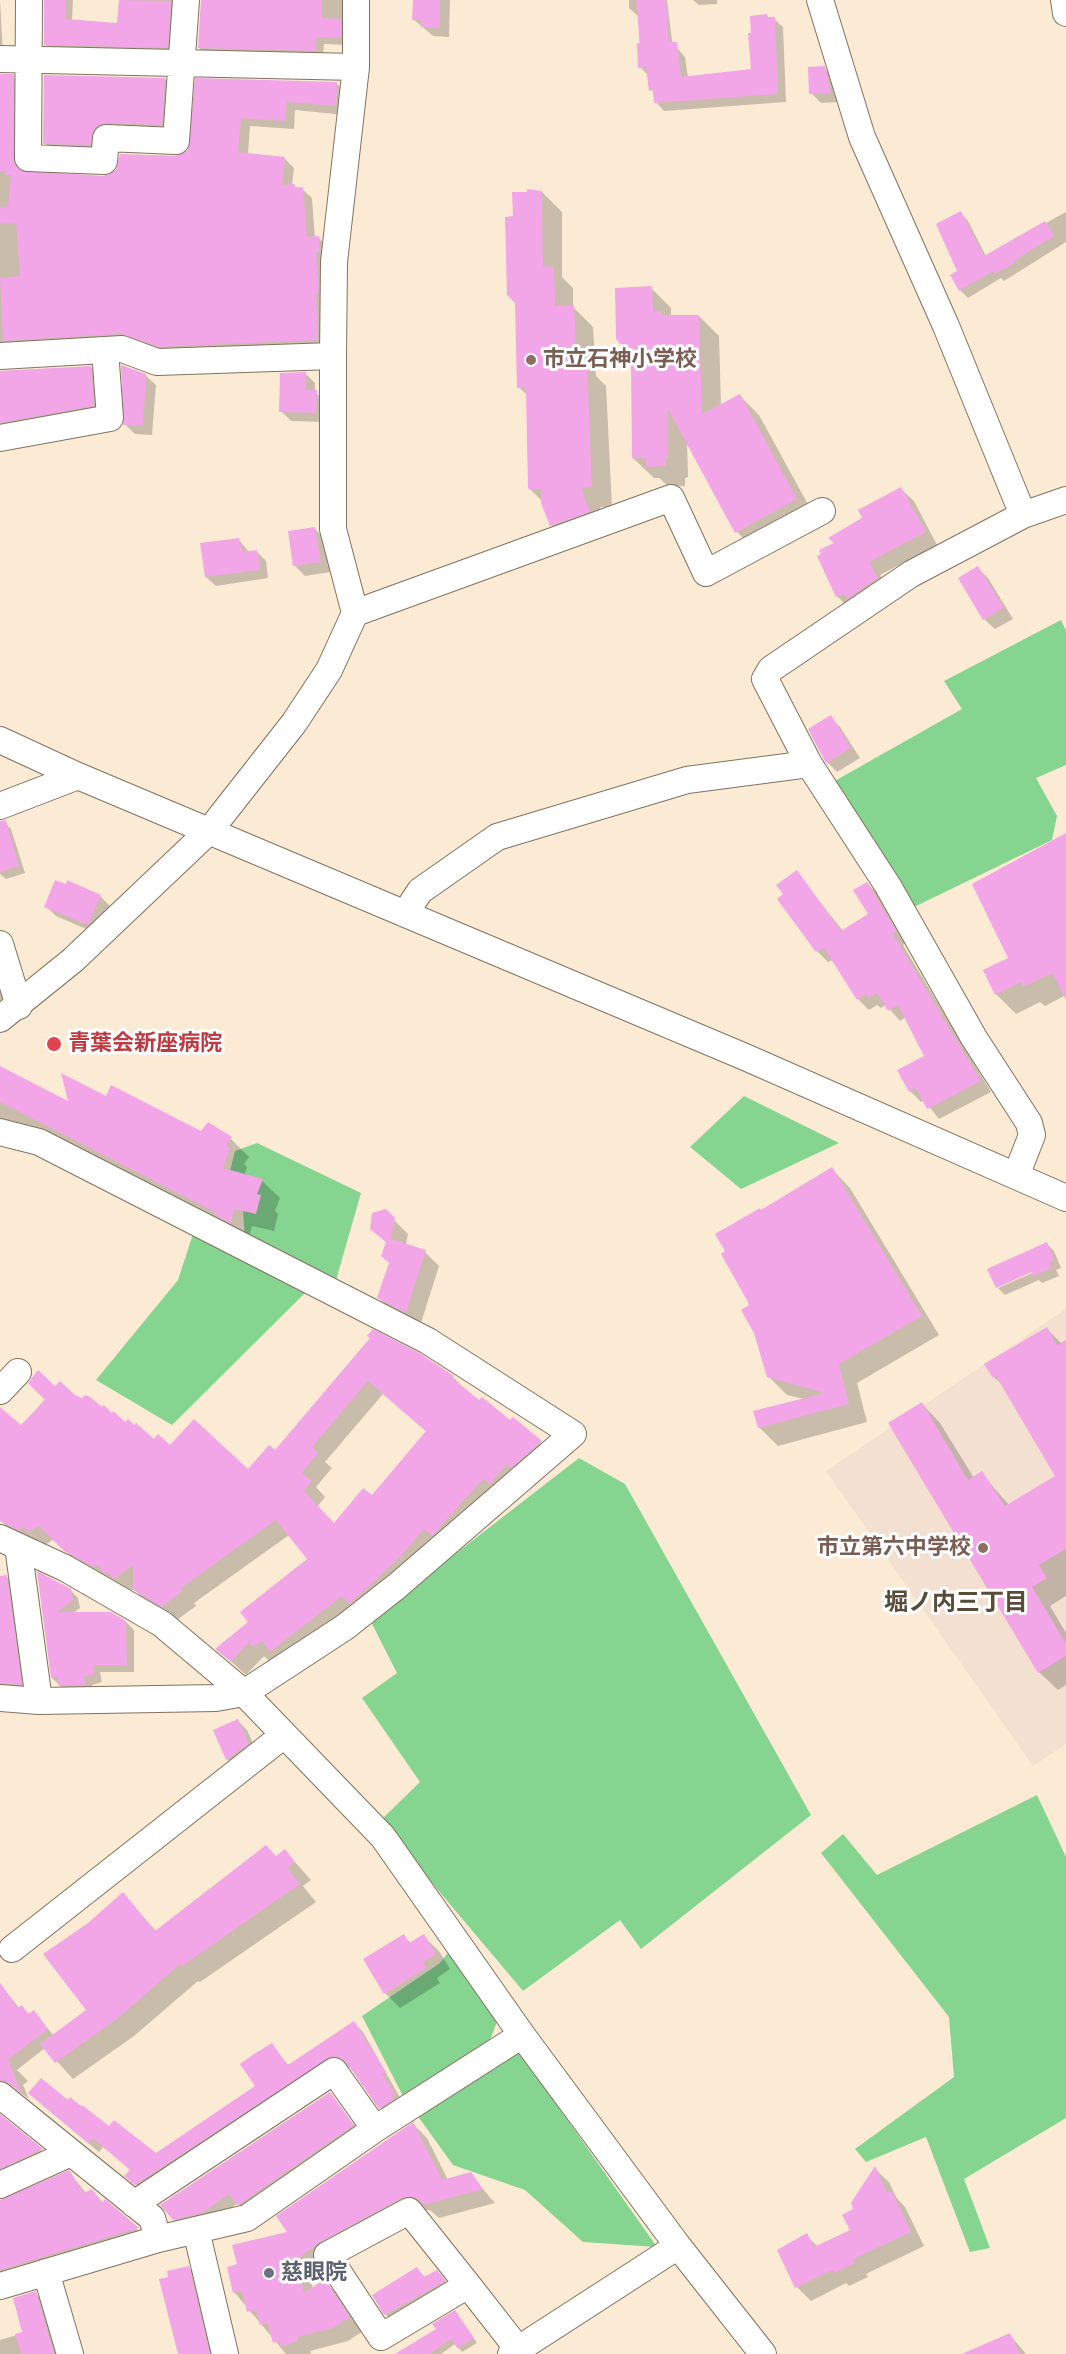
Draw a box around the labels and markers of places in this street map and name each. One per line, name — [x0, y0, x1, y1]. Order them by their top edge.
place label: 市立石神小学校 — [543, 347, 697, 373]
marker: 市立石神小学校 — [524, 353, 538, 367]
place label: 青葉会新座病院 — [68, 1031, 222, 1057]
marker: 青葉会新座病院 — [45, 1035, 63, 1053]
place label: 市立第六中学校 — [817, 1535, 971, 1561]
marker: 市立第六中学校 — [976, 1541, 990, 1555]
place label: 慈眼院 — [281, 2260, 347, 2286]
marker: 慈眼院 — [262, 2266, 276, 2280]

